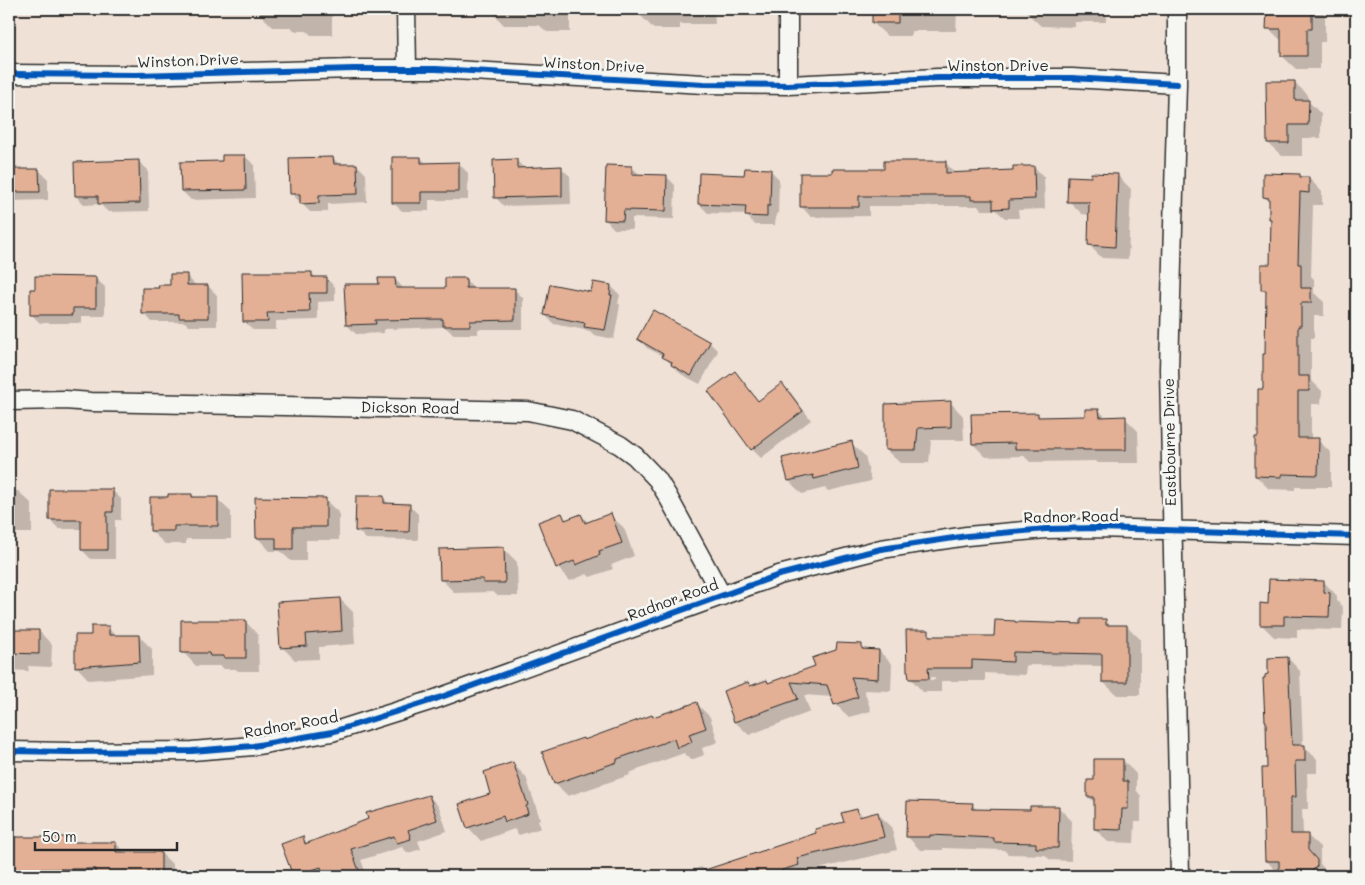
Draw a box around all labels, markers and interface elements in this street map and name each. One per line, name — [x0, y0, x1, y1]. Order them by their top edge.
street label: Winston Drive — [137, 48, 239, 72]
street label: Winston Drive — [543, 51, 645, 77]
street label: Winston Drive — [947, 55, 1049, 75]
street label: Eastbourne Drive — [1158, 378, 1180, 506]
street label: Dickson Road — [361, 396, 459, 418]
street label: Radnor Road — [1023, 505, 1119, 527]
street label: Radnor Road — [624, 573, 721, 625]
street label: Radnor Road — [242, 706, 340, 742]
scale bar — [35, 820, 178, 852]
text: 50 m — [42, 826, 77, 846]

